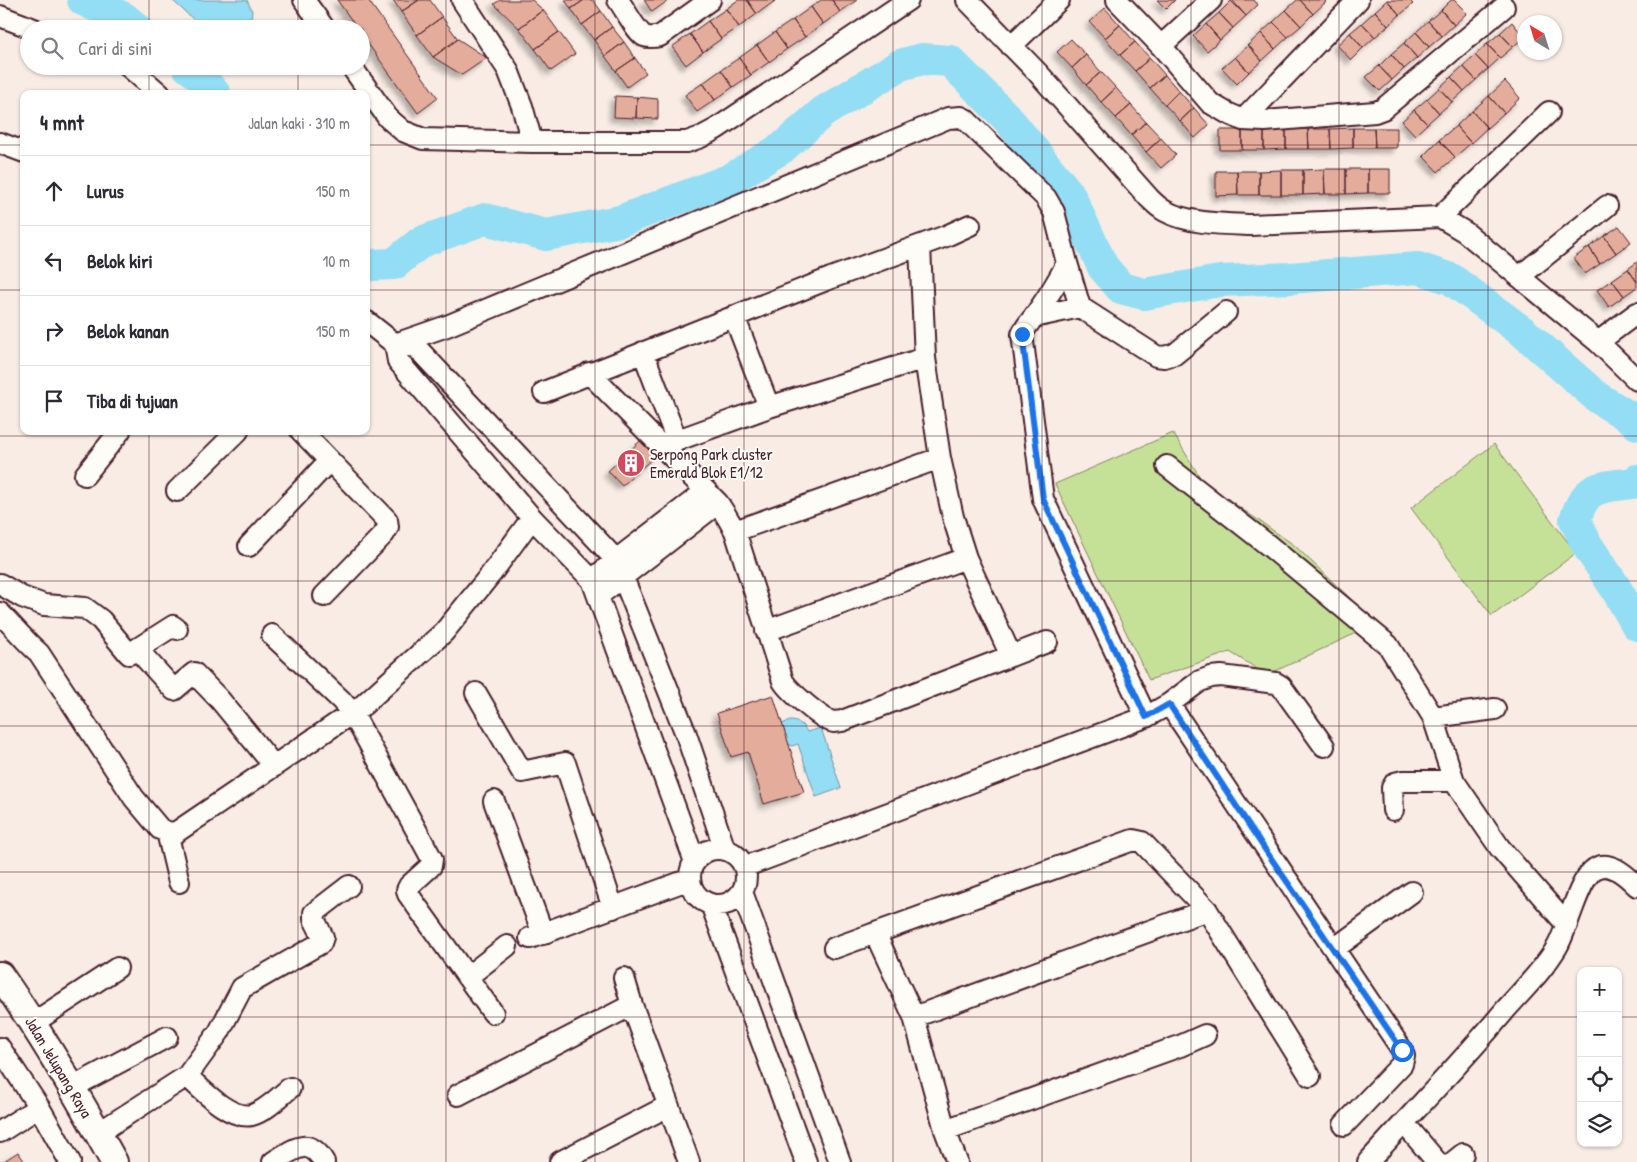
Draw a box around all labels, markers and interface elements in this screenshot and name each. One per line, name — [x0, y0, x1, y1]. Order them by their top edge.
north arrow — [1517, 15, 1562, 60]
search box — [20, 20, 370, 75]
icon: search — [38, 34, 66, 62]
text: Cari di sini — [78, 35, 152, 61]
text: 4 mnt — [40, 108, 84, 137]
text: Jalan kaki · 310 m — [248, 112, 350, 134]
icon: ahead — [40, 177, 68, 205]
text: Lurus — [87, 178, 124, 204]
text: 150 m — [316, 180, 350, 202]
icon: left — [40, 247, 68, 275]
text: Belok kiri — [87, 248, 153, 274]
text: 10 m — [322, 250, 350, 272]
icon: right — [40, 317, 68, 345]
text: Belok kanan — [87, 318, 169, 344]
text: 150 m — [316, 320, 350, 342]
route end — [1011, 323, 1034, 346]
icon: arrive — [40, 387, 68, 415]
text: Tiba di tujuan — [87, 388, 178, 414]
place label: Serpong Park cluster Emerald Blok E1/12 — [650, 443, 773, 483]
building icon: Serpong Park cluster Emerald Blok E1/12 — [616, 448, 646, 478]
map controls — [1577, 967, 1622, 1147]
button: + — [1577, 967, 1622, 1012]
street label: Jalan Jelupang Raya — [20, 1012, 98, 1122]
button: − — [1577, 1012, 1622, 1057]
route start — [1391, 1039, 1414, 1062]
button: locate — [1577, 1057, 1622, 1102]
button: layers — [1577, 1102, 1622, 1147]

